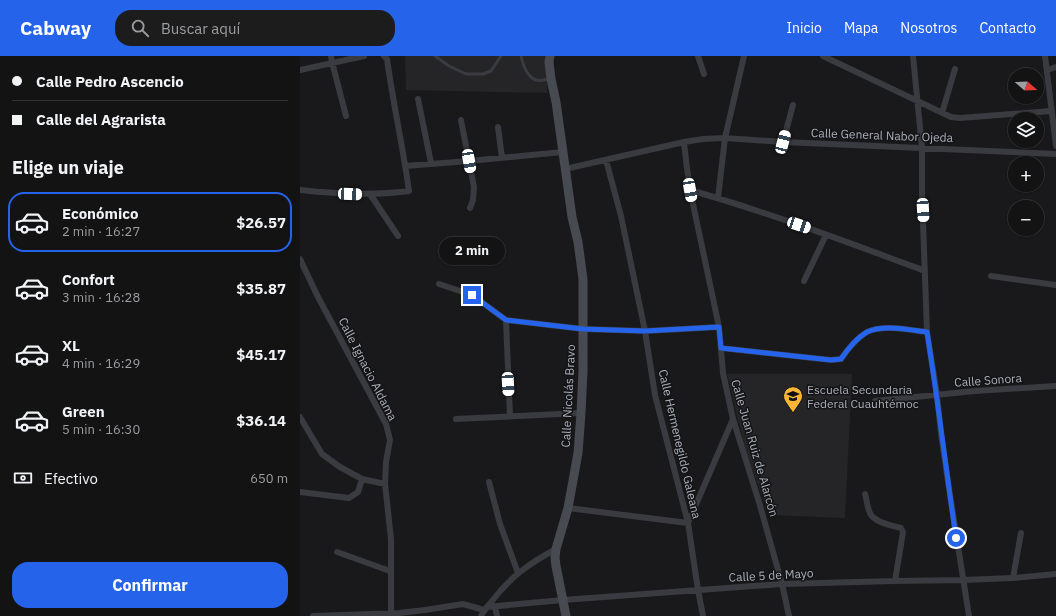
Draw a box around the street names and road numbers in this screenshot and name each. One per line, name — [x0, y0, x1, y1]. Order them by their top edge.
street label: Calle General Nabor Ojeda — [811, 125, 954, 145]
street label: Calle Ignacio Aldama — [335, 315, 401, 424]
street label: Calle Nicolás Bravo — [558, 344, 578, 448]
street label: Calle Hermenegildo Galeana — [655, 368, 705, 521]
street label: Calle Sonora — [954, 370, 1023, 390]
street label: Calle Juan Ruiz de Alarcón — [728, 378, 782, 518]
street label: Calle 5 de Mayo — [728, 565, 814, 585]

